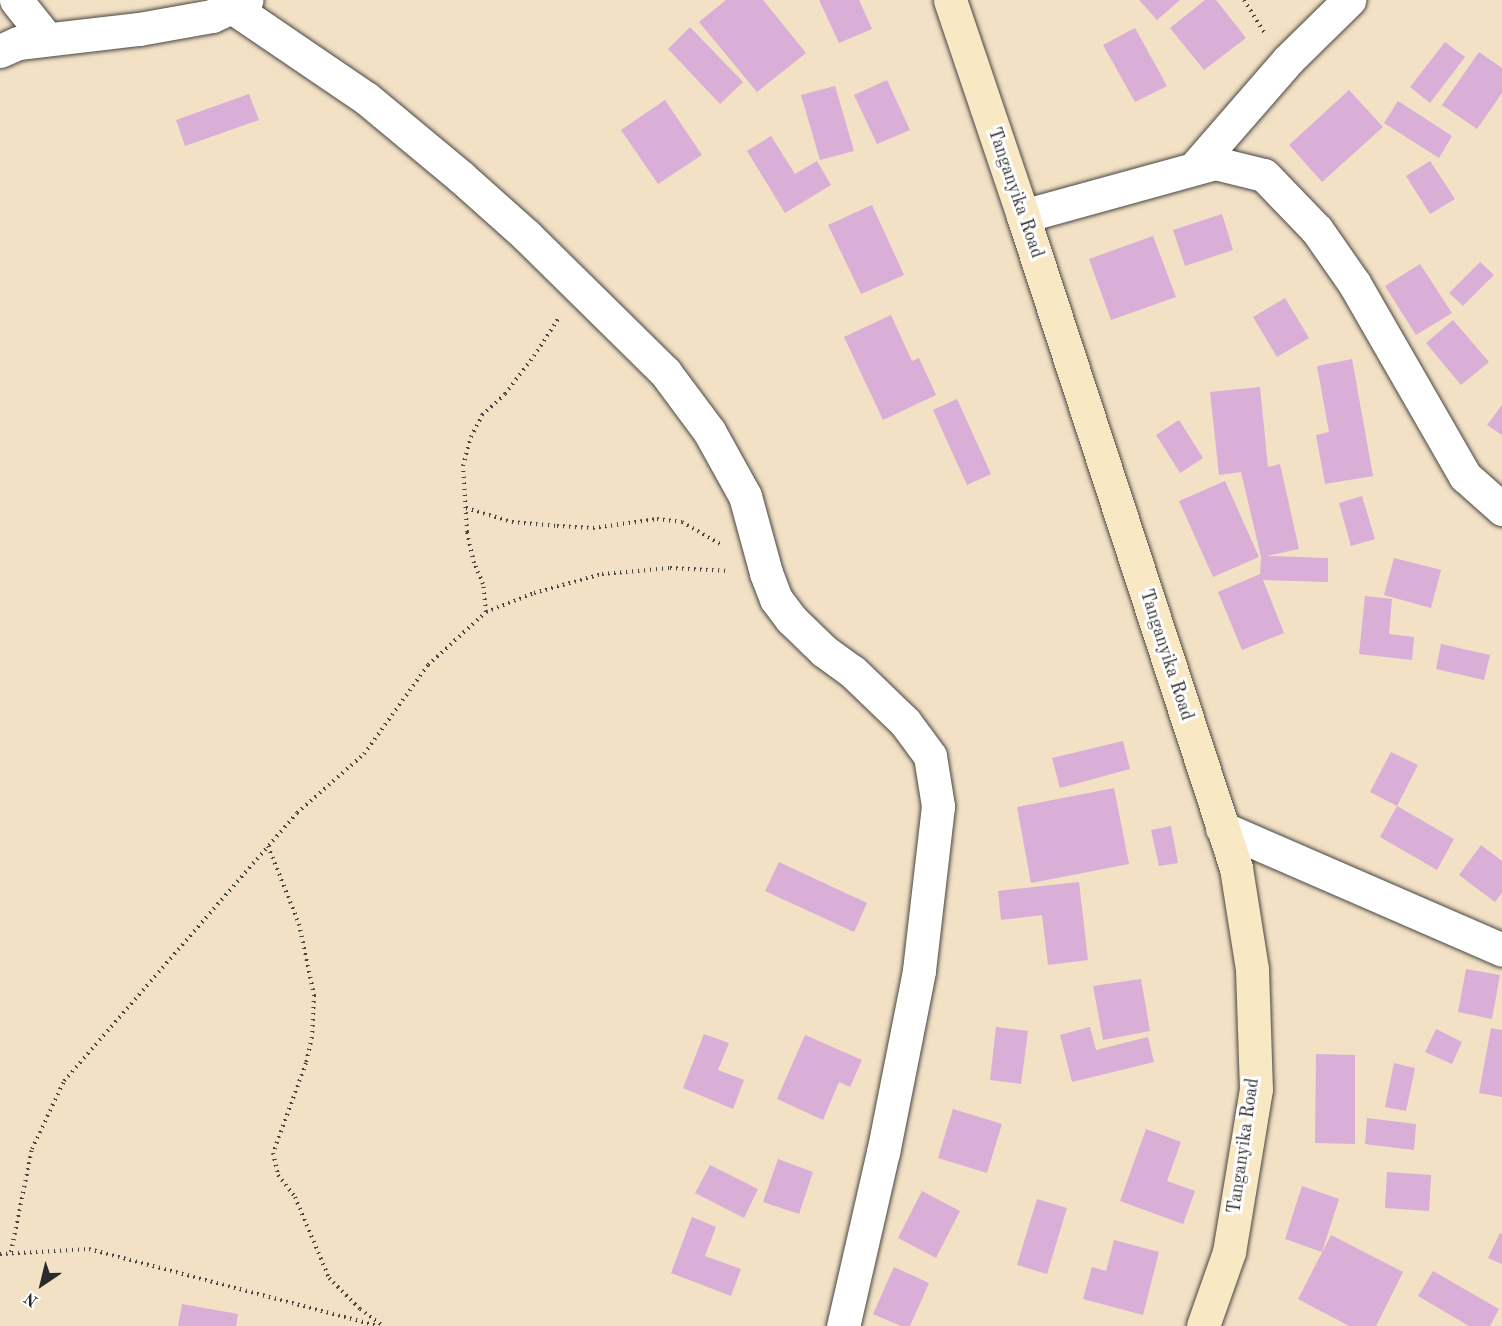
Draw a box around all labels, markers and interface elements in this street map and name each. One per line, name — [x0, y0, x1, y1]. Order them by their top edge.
street label: Tanganyika Road — [983, 125, 1047, 261]
street label: Tanganyika Road — [1135, 587, 1197, 723]
street label: Tanganyika Road — [1224, 1077, 1264, 1215]
north arrow — [12, 1254, 72, 1314]
text: N — [22, 1289, 41, 1309]

